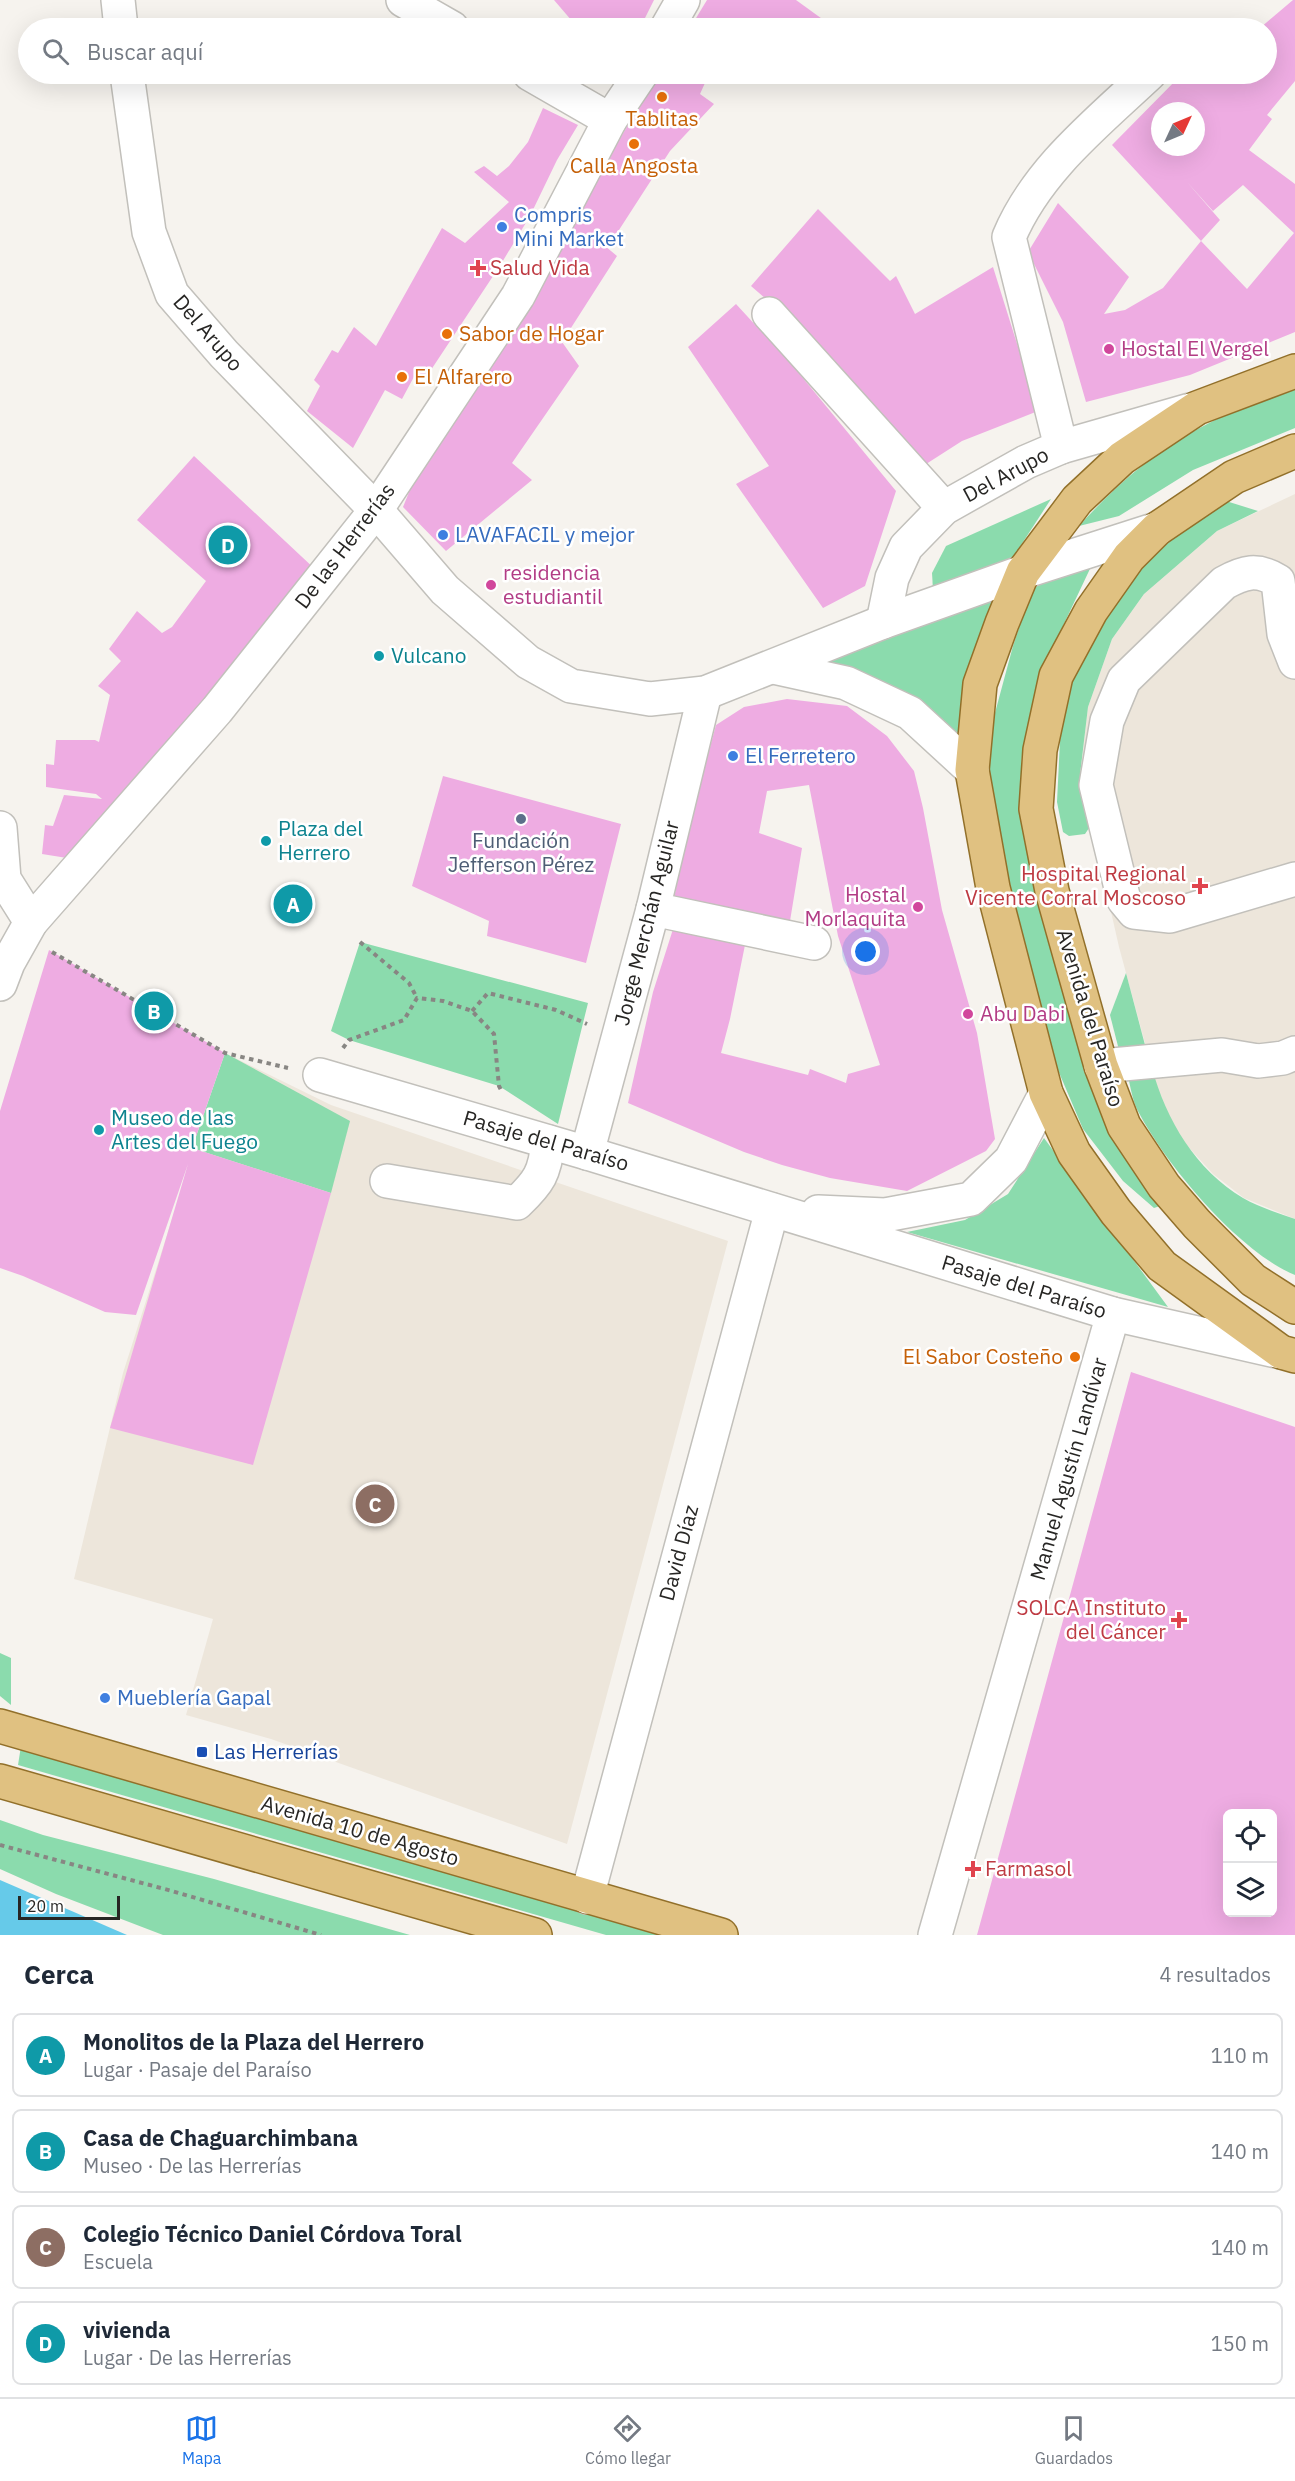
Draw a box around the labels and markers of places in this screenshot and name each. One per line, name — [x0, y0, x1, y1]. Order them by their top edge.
marker: Tablitas — [655, 90, 669, 104]
place label: Tablitas — [625, 104, 699, 132]
marker: Calla Angosta — [627, 137, 641, 151]
place label: Calla Angosta — [570, 151, 698, 179]
place label: Compris Mini Market — [514, 200, 624, 252]
marker: Compris Mini Market — [495, 220, 509, 234]
place label: Salud Vida — [490, 253, 590, 281]
marker: Salud Vida — [471, 261, 485, 275]
place label: Sabor de Hogar — [459, 319, 605, 347]
marker: Sabor de Hogar — [440, 327, 454, 341]
place label: Hostal El Vergel — [1121, 334, 1269, 362]
marker: Hostal El Vergel — [1102, 342, 1116, 356]
place label: El Alfarero — [414, 362, 513, 390]
marker: El Alfarero — [395, 370, 409, 384]
place label: LAVAFACIL y mejor — [455, 520, 635, 548]
pin: D — [208, 522, 248, 568]
marker: LAVAFACIL y mejor — [436, 528, 450, 542]
place label: residencia estudiantil — [503, 558, 603, 610]
marker: residencia estudiantil — [484, 578, 498, 592]
place label: Vulcano — [391, 641, 466, 669]
marker: Vulcano — [372, 649, 386, 663]
place label: El Ferretero — [745, 741, 856, 769]
marker: El Ferretero — [726, 749, 740, 763]
marker: Fundación Jefferson Pérez — [514, 812, 528, 826]
place label: Plaza del Herrero — [278, 814, 363, 866]
place label: Fundación Jefferson Pérez — [448, 826, 594, 878]
marker: Plaza del Herrero — [259, 834, 273, 848]
place label: Hospital Regional Vicente Corral Moscoso — [965, 859, 1186, 911]
marker: Hospital Regional Vicente Corral Moscoso — [1191, 877, 1209, 895]
place label: Hostal Morlaquita — [805, 880, 906, 932]
pin: A — [274, 882, 312, 926]
marker: Hostal Morlaquita — [911, 900, 925, 914]
pin: B — [134, 988, 174, 1034]
place label: Abu Dabi — [980, 999, 1065, 1027]
marker: Abu Dabi — [961, 1007, 975, 1021]
place label: Museo de las Artes del Fuego — [111, 1103, 258, 1155]
marker: Museo de las Artes del Fuego — [92, 1123, 106, 1137]
place label: El Sabor Costeño — [903, 1342, 1063, 1370]
marker: El Sabor Costeño — [1068, 1350, 1082, 1364]
pin: C — [356, 1482, 394, 1526]
place label: SOLCA Instituto del Cáncer — [1016, 1593, 1166, 1645]
marker: SOLCA Instituto del Cáncer — [1170, 1611, 1188, 1629]
place label: Mueblería Gapal — [117, 1683, 271, 1711]
marker: Mueblería Gapal — [98, 1691, 112, 1705]
place label: Las Herrerías — [214, 1737, 339, 1765]
marker: Las Herrerías — [195, 1745, 209, 1759]
place label: Farmasol — [985, 1854, 1072, 1882]
marker: Farmasol — [966, 1862, 980, 1876]

